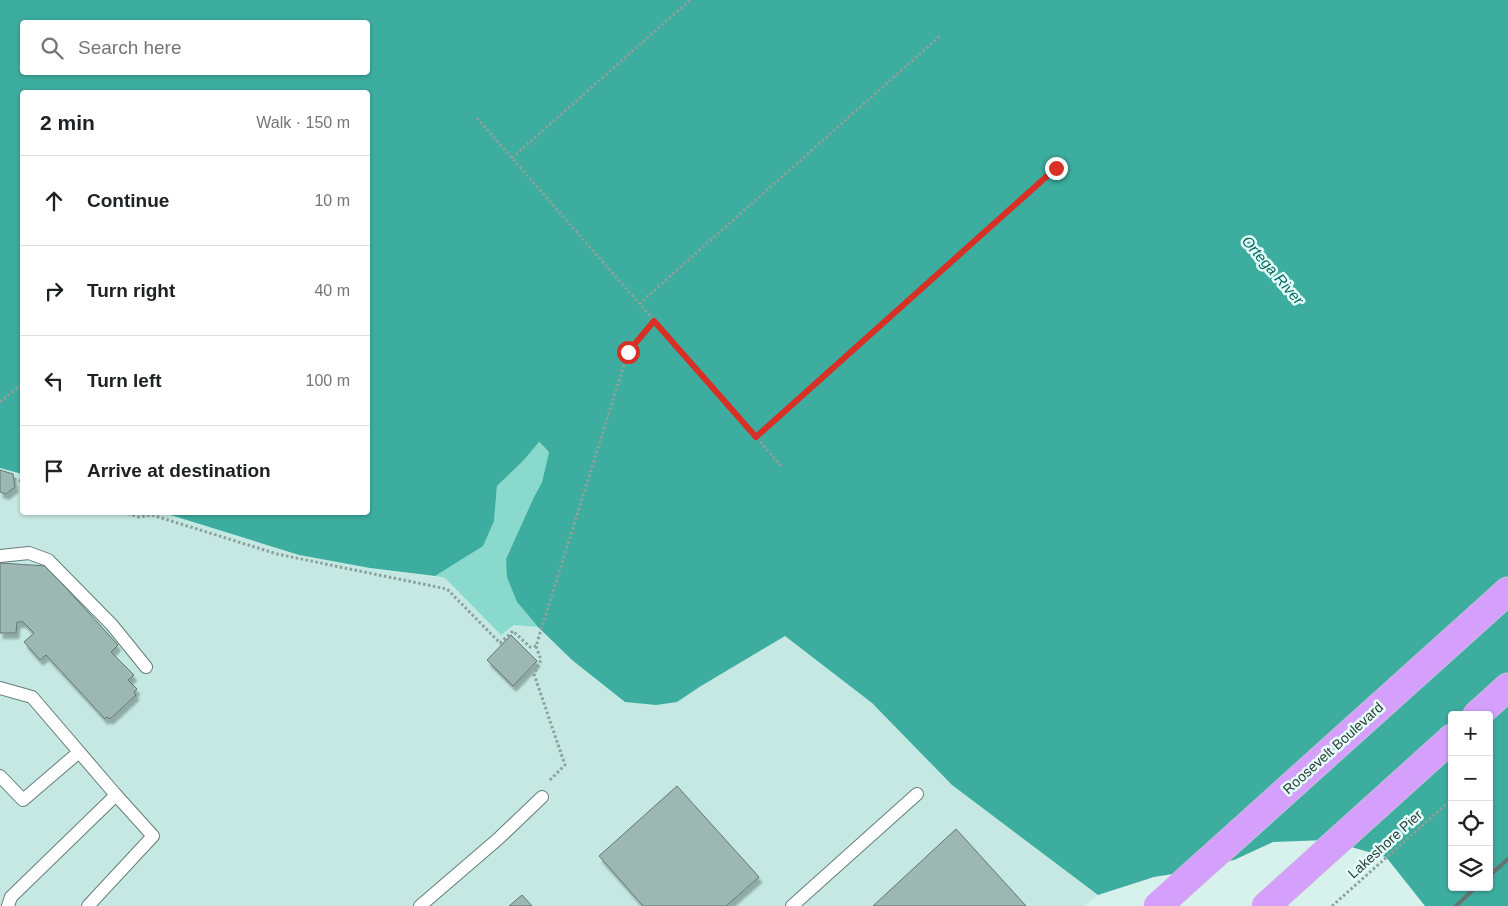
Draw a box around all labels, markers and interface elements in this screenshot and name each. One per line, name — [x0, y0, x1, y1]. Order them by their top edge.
search box — [20, 20, 370, 75]
icon: search — [38, 34, 66, 62]
text: Search here — [78, 37, 182, 58]
text: 2 min — [40, 111, 95, 134]
text: Walk · 150 m — [256, 114, 350, 131]
route end — [1045, 157, 1068, 180]
icon: ahead — [40, 187, 68, 215]
text: Continue — [87, 190, 169, 211]
text: 10 m — [314, 192, 350, 209]
water label: Ortega River — [1239, 232, 1308, 308]
icon: right — [40, 277, 68, 305]
text: Turn right — [87, 280, 175, 301]
text: 40 m — [314, 282, 350, 299]
route start — [617, 341, 640, 364]
icon: left — [40, 367, 68, 395]
text: Turn left — [87, 370, 162, 391]
text: 100 m — [306, 372, 350, 389]
icon: arrive — [40, 457, 68, 485]
text: Arrive at destination — [87, 460, 271, 481]
street label: Roosevelt Boulevard — [1280, 699, 1386, 797]
map controls — [1448, 711, 1493, 891]
button: + — [1448, 711, 1493, 756]
button: − — [1448, 756, 1493, 801]
button: locate — [1448, 801, 1493, 846]
street label: Lakeshore Pier — [1345, 806, 1426, 881]
button: layers — [1448, 846, 1493, 891]

